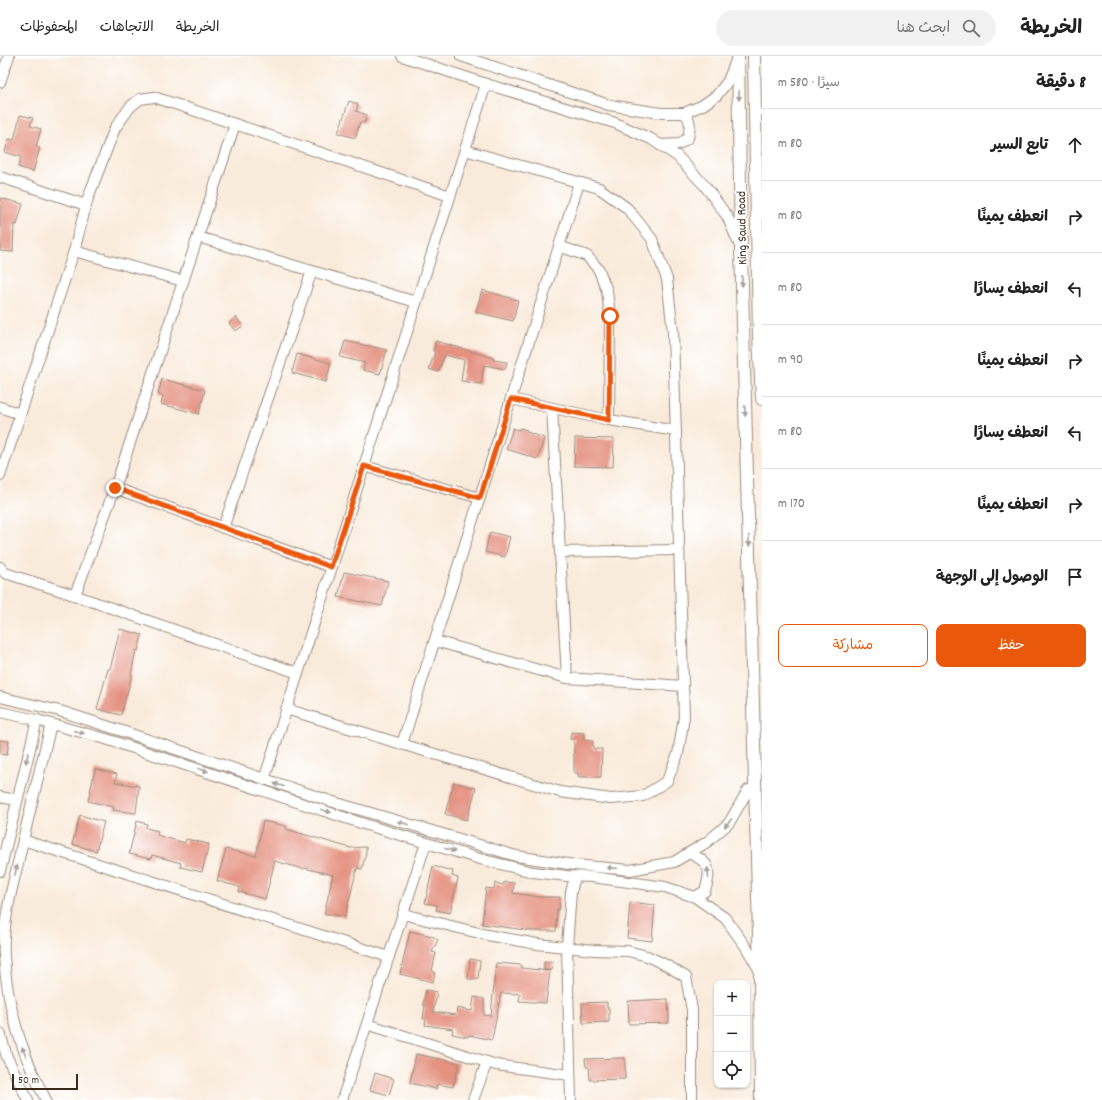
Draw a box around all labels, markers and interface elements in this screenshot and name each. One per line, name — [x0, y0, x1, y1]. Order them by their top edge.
search box — [716, 10, 996, 46]
text: الخريطة — [1020, 16, 1082, 43]
icon: search — [960, 17, 982, 39]
text: المحفوظات — [20, 18, 78, 38]
text: الاتجاهات — [100, 18, 154, 38]
text: الخريطة — [176, 18, 219, 38]
text: ابحث هنا — [897, 18, 950, 40]
text: 8 دقيقة — [1036, 72, 1086, 96]
text: سيرًا · 580 m — [778, 74, 840, 93]
one-way arrow — [736, 89, 742, 102]
icon: ahead — [1064, 134, 1086, 156]
text: 80 m — [778, 135, 802, 154]
text: تابع السير — [991, 135, 1048, 157]
street label: King Saud Road — [733, 191, 753, 265]
icon: right — [1064, 206, 1086, 228]
text: 80 m — [778, 207, 802, 226]
text: انعطف يمينًا — [978, 207, 1048, 229]
one-way arrow — [738, 275, 745, 287]
icon: left — [1064, 278, 1086, 300]
text: 80 m — [778, 279, 802, 298]
text: انعطف يسارًا — [974, 279, 1048, 301]
route start — [601, 307, 619, 325]
icon: right — [1064, 350, 1086, 372]
text: 90 m — [778, 351, 803, 370]
text: انعطف يمينًا — [978, 351, 1048, 373]
one-way arrow — [742, 405, 748, 418]
icon: left — [1064, 422, 1086, 444]
text: 80 m — [778, 423, 802, 442]
text: انعطف يسارًا — [974, 423, 1048, 445]
route end — [106, 479, 124, 497]
icon: right — [1064, 494, 1086, 516]
text: 170 m — [778, 495, 805, 514]
text: انعطف يمينًا — [978, 495, 1048, 517]
one-way arrow — [745, 535, 752, 547]
icon: arrive — [1064, 566, 1086, 588]
text: الوصول إلى الوجهة — [936, 567, 1048, 589]
button: مشاركة — [778, 624, 928, 667]
button: حفظ — [936, 624, 1086, 667]
one-way arrow — [73, 729, 85, 735]
one-way arrow — [24, 753, 30, 765]
one-way arrow — [197, 767, 209, 773]
one-way arrow — [273, 782, 285, 788]
one-way arrow — [321, 808, 333, 814]
one-way arrow — [723, 818, 732, 828]
one-way arrow — [397, 820, 409, 826]
one-way arrow — [444, 847, 456, 853]
one-way arrow — [14, 863, 20, 876]
one-way arrow — [606, 865, 618, 872]
one-way arrow — [705, 867, 711, 879]
map controls — [714, 980, 750, 1088]
button: + — [714, 980, 750, 1016]
button: − — [714, 1016, 750, 1052]
one-way arrow — [20, 1045, 26, 1057]
button: locate — [714, 1052, 750, 1088]
scale bar — [12, 1072, 78, 1091]
text: 50 m — [18, 1073, 39, 1089]

